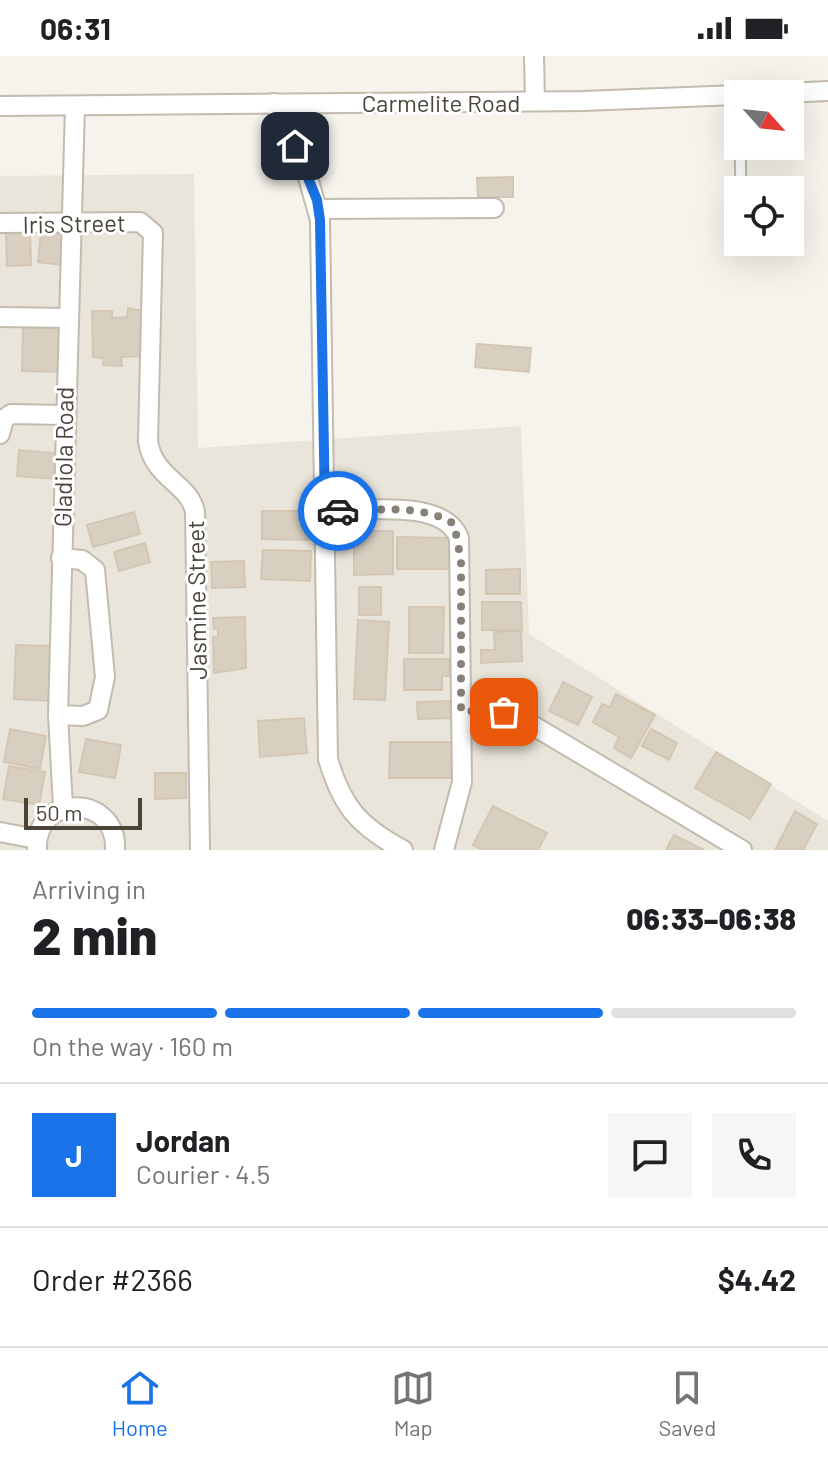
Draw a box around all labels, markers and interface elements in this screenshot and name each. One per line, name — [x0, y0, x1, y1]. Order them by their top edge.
text: 06:31 — [40, 10, 111, 46]
north arrow — [724, 80, 804, 160]
map controls — [724, 80, 804, 256]
street label: Carmelite Road — [362, 88, 520, 117]
pin — [261, 112, 329, 180]
icon: home — [273, 124, 317, 168]
button: locate — [724, 176, 804, 256]
street label: Iris Street — [22, 208, 126, 238]
street label: Gladiola Road — [47, 387, 79, 527]
courier — [298, 471, 378, 551]
icon: car — [316, 489, 360, 533]
street label: Jasmine Street — [180, 520, 212, 680]
pin — [470, 678, 538, 746]
icon: bag — [482, 690, 526, 734]
scale bar — [24, 794, 142, 830]
text: 50 m — [36, 799, 82, 825]
text: Arriving in — [32, 873, 146, 904]
text: 06:33–06:38 — [626, 900, 796, 936]
text: 2 min — [32, 903, 157, 965]
text: On the way · 160 m — [32, 1030, 233, 1061]
button: chat — [608, 1113, 692, 1197]
button: phone — [712, 1113, 796, 1197]
text: Jordan — [136, 1122, 231, 1158]
text: J — [65, 1137, 83, 1173]
text: Courier · 4.5 — [136, 1158, 270, 1189]
text: Order #2366 — [32, 1261, 193, 1297]
text: $4.42 — [718, 1261, 796, 1297]
tab: Home — [112, 1366, 168, 1440]
tab: Map — [391, 1366, 435, 1440]
tab: Saved — [659, 1366, 716, 1440]

